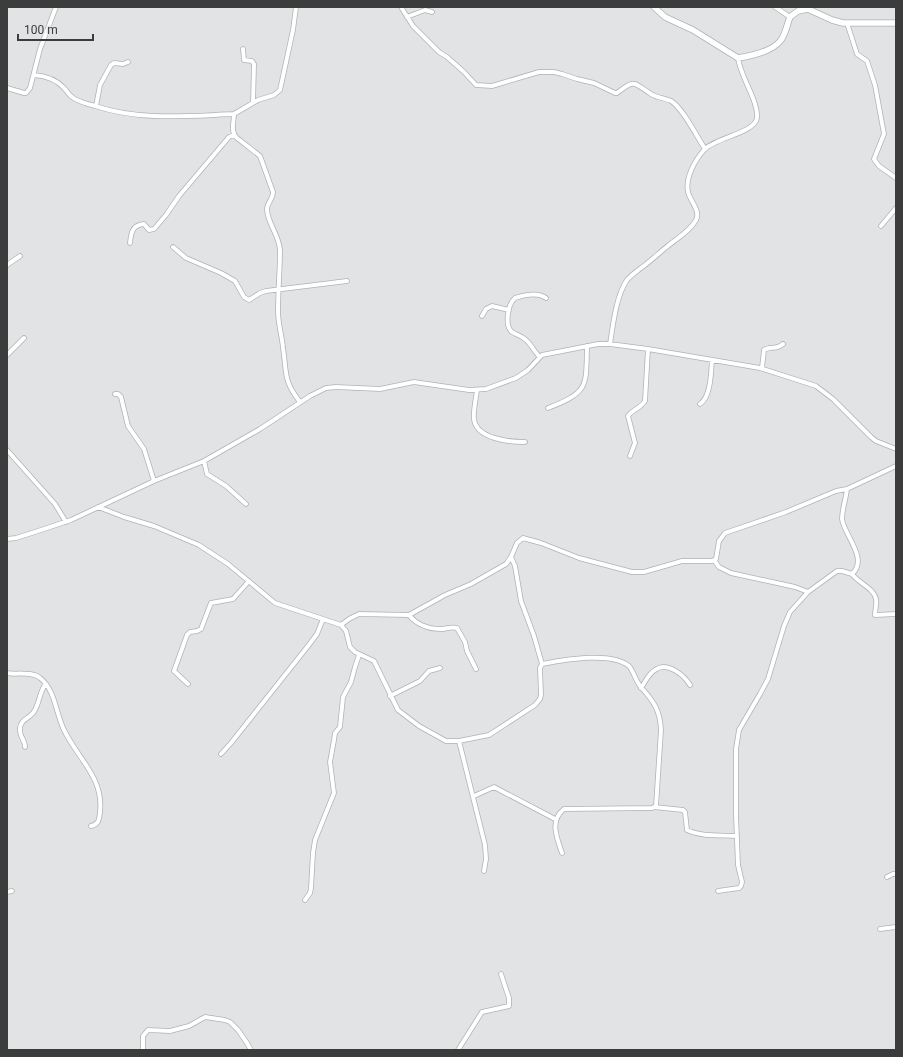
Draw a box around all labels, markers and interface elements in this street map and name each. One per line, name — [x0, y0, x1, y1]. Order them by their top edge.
scale bar — [18, 16, 93, 42]
text: 100 m — [24, 23, 58, 37]

